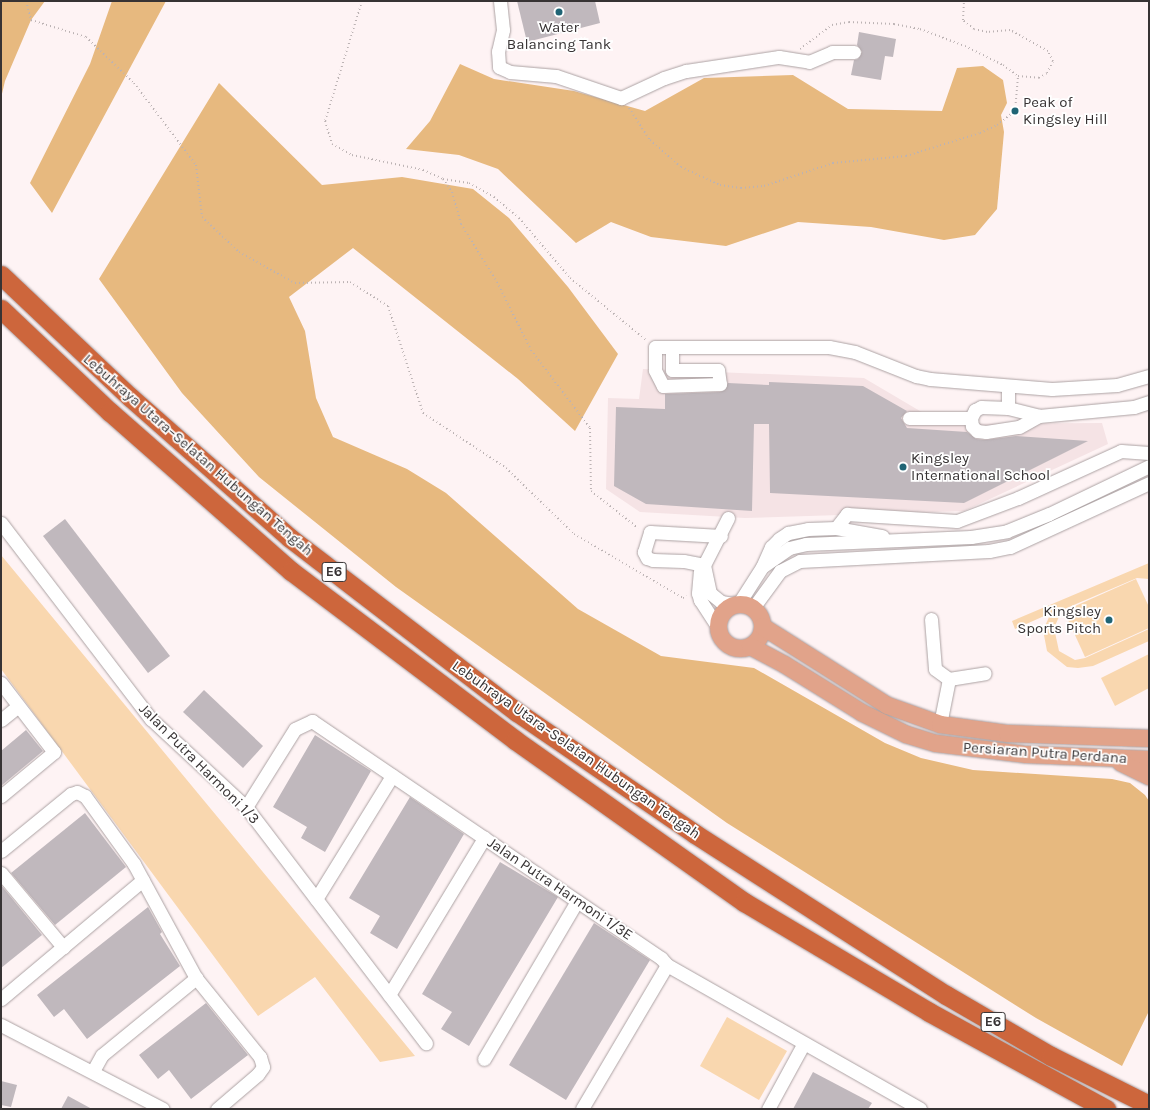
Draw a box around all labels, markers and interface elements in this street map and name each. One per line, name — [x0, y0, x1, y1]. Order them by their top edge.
marker: Water Balancing Tank — [554, 7, 564, 17]
place label: Water Balancing Tank — [507, 18, 611, 53]
place label: Peak of Kingsley Hill — [1023, 93, 1107, 128]
marker: Peak of Kingsley Hill — [1010, 106, 1020, 116]
street label: Lebuhraya Utara–Selatan Hubungan Tengah — [79, 350, 317, 560]
place label: Kingsley International School — [911, 449, 1050, 484]
marker: Kingsley International School — [898, 462, 908, 472]
road number: E6 — [321, 560, 347, 584]
place label: Kingsley Sports Pitch — [1017, 602, 1101, 637]
marker: Kingsley Sports Pitch — [1104, 615, 1114, 625]
street label: Lebuhraya Utara–Selatan Hubungan Tengah — [448, 657, 704, 843]
street label: Jalan Putra Harmoni 1/3 — [135, 700, 263, 828]
street label: Persiaran Putra Perdana — [962, 738, 1128, 768]
street label: Jalan Putra Harmoni 1/3E — [484, 834, 636, 944]
road number: E6 — [980, 1010, 1006, 1034]

